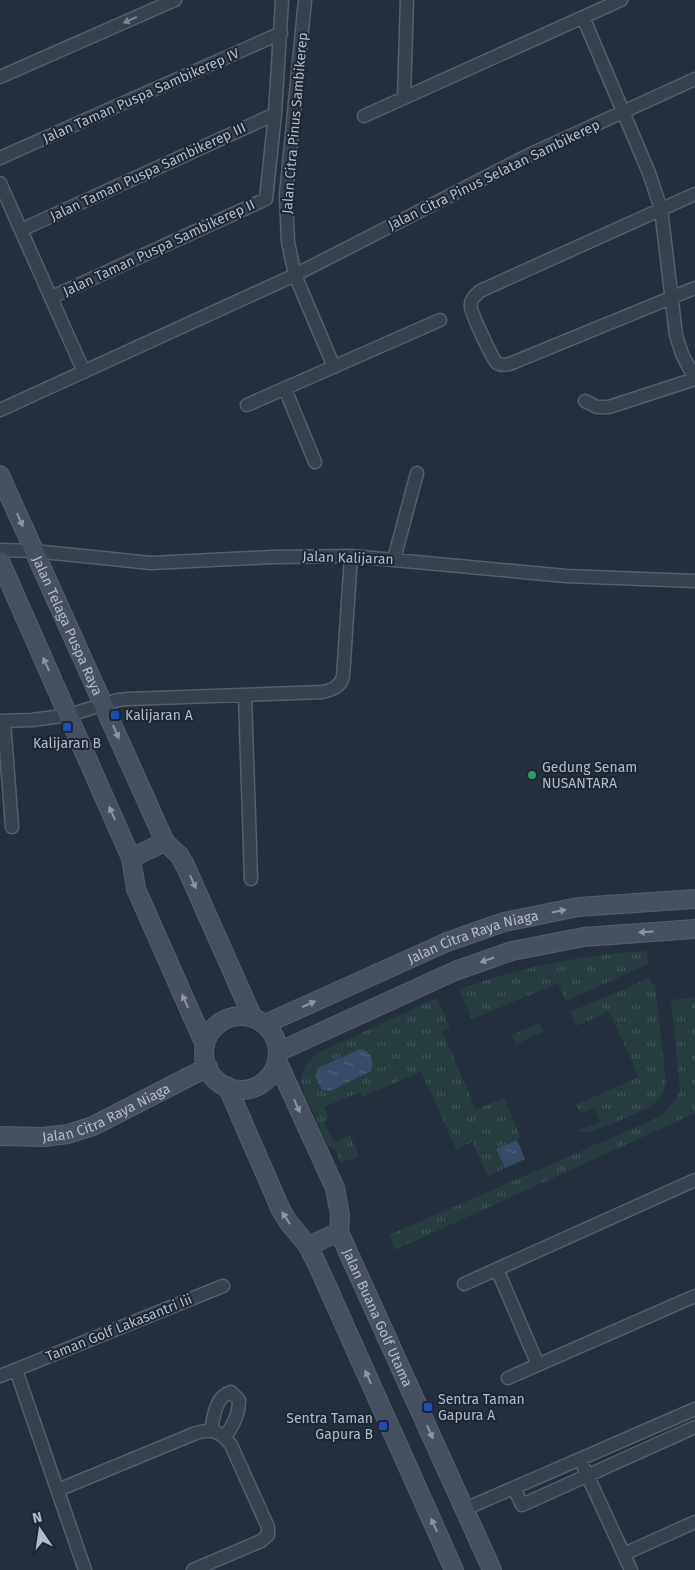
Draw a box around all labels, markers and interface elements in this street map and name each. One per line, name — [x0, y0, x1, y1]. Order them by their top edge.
one-way arrow — [123, 16, 137, 24]
street label: Jalan Citra Pinus Sambikerep — [279, 32, 311, 214]
street label: Jalan Taman Puspa Sambikerep IV — [40, 45, 242, 147]
street label: Jalan Citra Pinus Selatan Sambikerep — [385, 116, 603, 234]
street label: Jalan Taman Puspa Sambikerep III — [47, 119, 249, 225]
street label: Jalan Taman Puspa Sambikerep II — [60, 196, 258, 300]
one-way arrow — [16, 513, 24, 527]
street label: Jalan Kalijaran — [302, 548, 394, 568]
street label: Jalan Telaga Puspa Raya — [29, 553, 106, 698]
one-way arrow — [42, 657, 50, 671]
place label: Kalijaran A — [125, 707, 193, 724]
marker: Kalijaran A — [109, 709, 121, 721]
marker: Kalijaran B — [61, 721, 73, 733]
one-way arrow — [111, 724, 120, 739]
place label: Kalijaran B — [33, 735, 101, 752]
place label: Gedung Senam NUSANTARA — [542, 759, 637, 792]
marker: Gedung Senam NUSANTARA — [526, 769, 538, 781]
one-way arrow — [107, 806, 115, 820]
one-way arrow — [189, 875, 197, 889]
street label: Jalan Citra Raya Niaga — [405, 907, 540, 967]
one-way arrow — [551, 907, 566, 915]
one-way arrow — [638, 929, 654, 937]
one-way arrow — [479, 956, 494, 964]
one-way arrow — [181, 994, 189, 1008]
one-way arrow — [302, 1000, 316, 1008]
street label: Jalan Citra Raya Niaga — [41, 1079, 173, 1146]
one-way arrow — [294, 1099, 302, 1113]
one-way arrow — [281, 1211, 291, 1224]
street label: Jalan Buana Golf Utama — [339, 1246, 416, 1390]
street label: Taman Golf Lakasantri Iii — [43, 1291, 195, 1365]
one-way arrow — [363, 1370, 371, 1384]
place label: Sentra Taman Gapura A — [438, 1391, 525, 1424]
marker: Sentra Taman Gapura A — [422, 1401, 434, 1413]
place label: Sentra Taman Gapura B — [286, 1410, 373, 1443]
marker: Sentra Taman Gapura B — [377, 1420, 389, 1432]
one-way arrow — [427, 1425, 435, 1439]
north arrow — [15, 1505, 65, 1555]
text: N — [31, 1508, 44, 1527]
one-way arrow — [429, 1518, 437, 1532]

